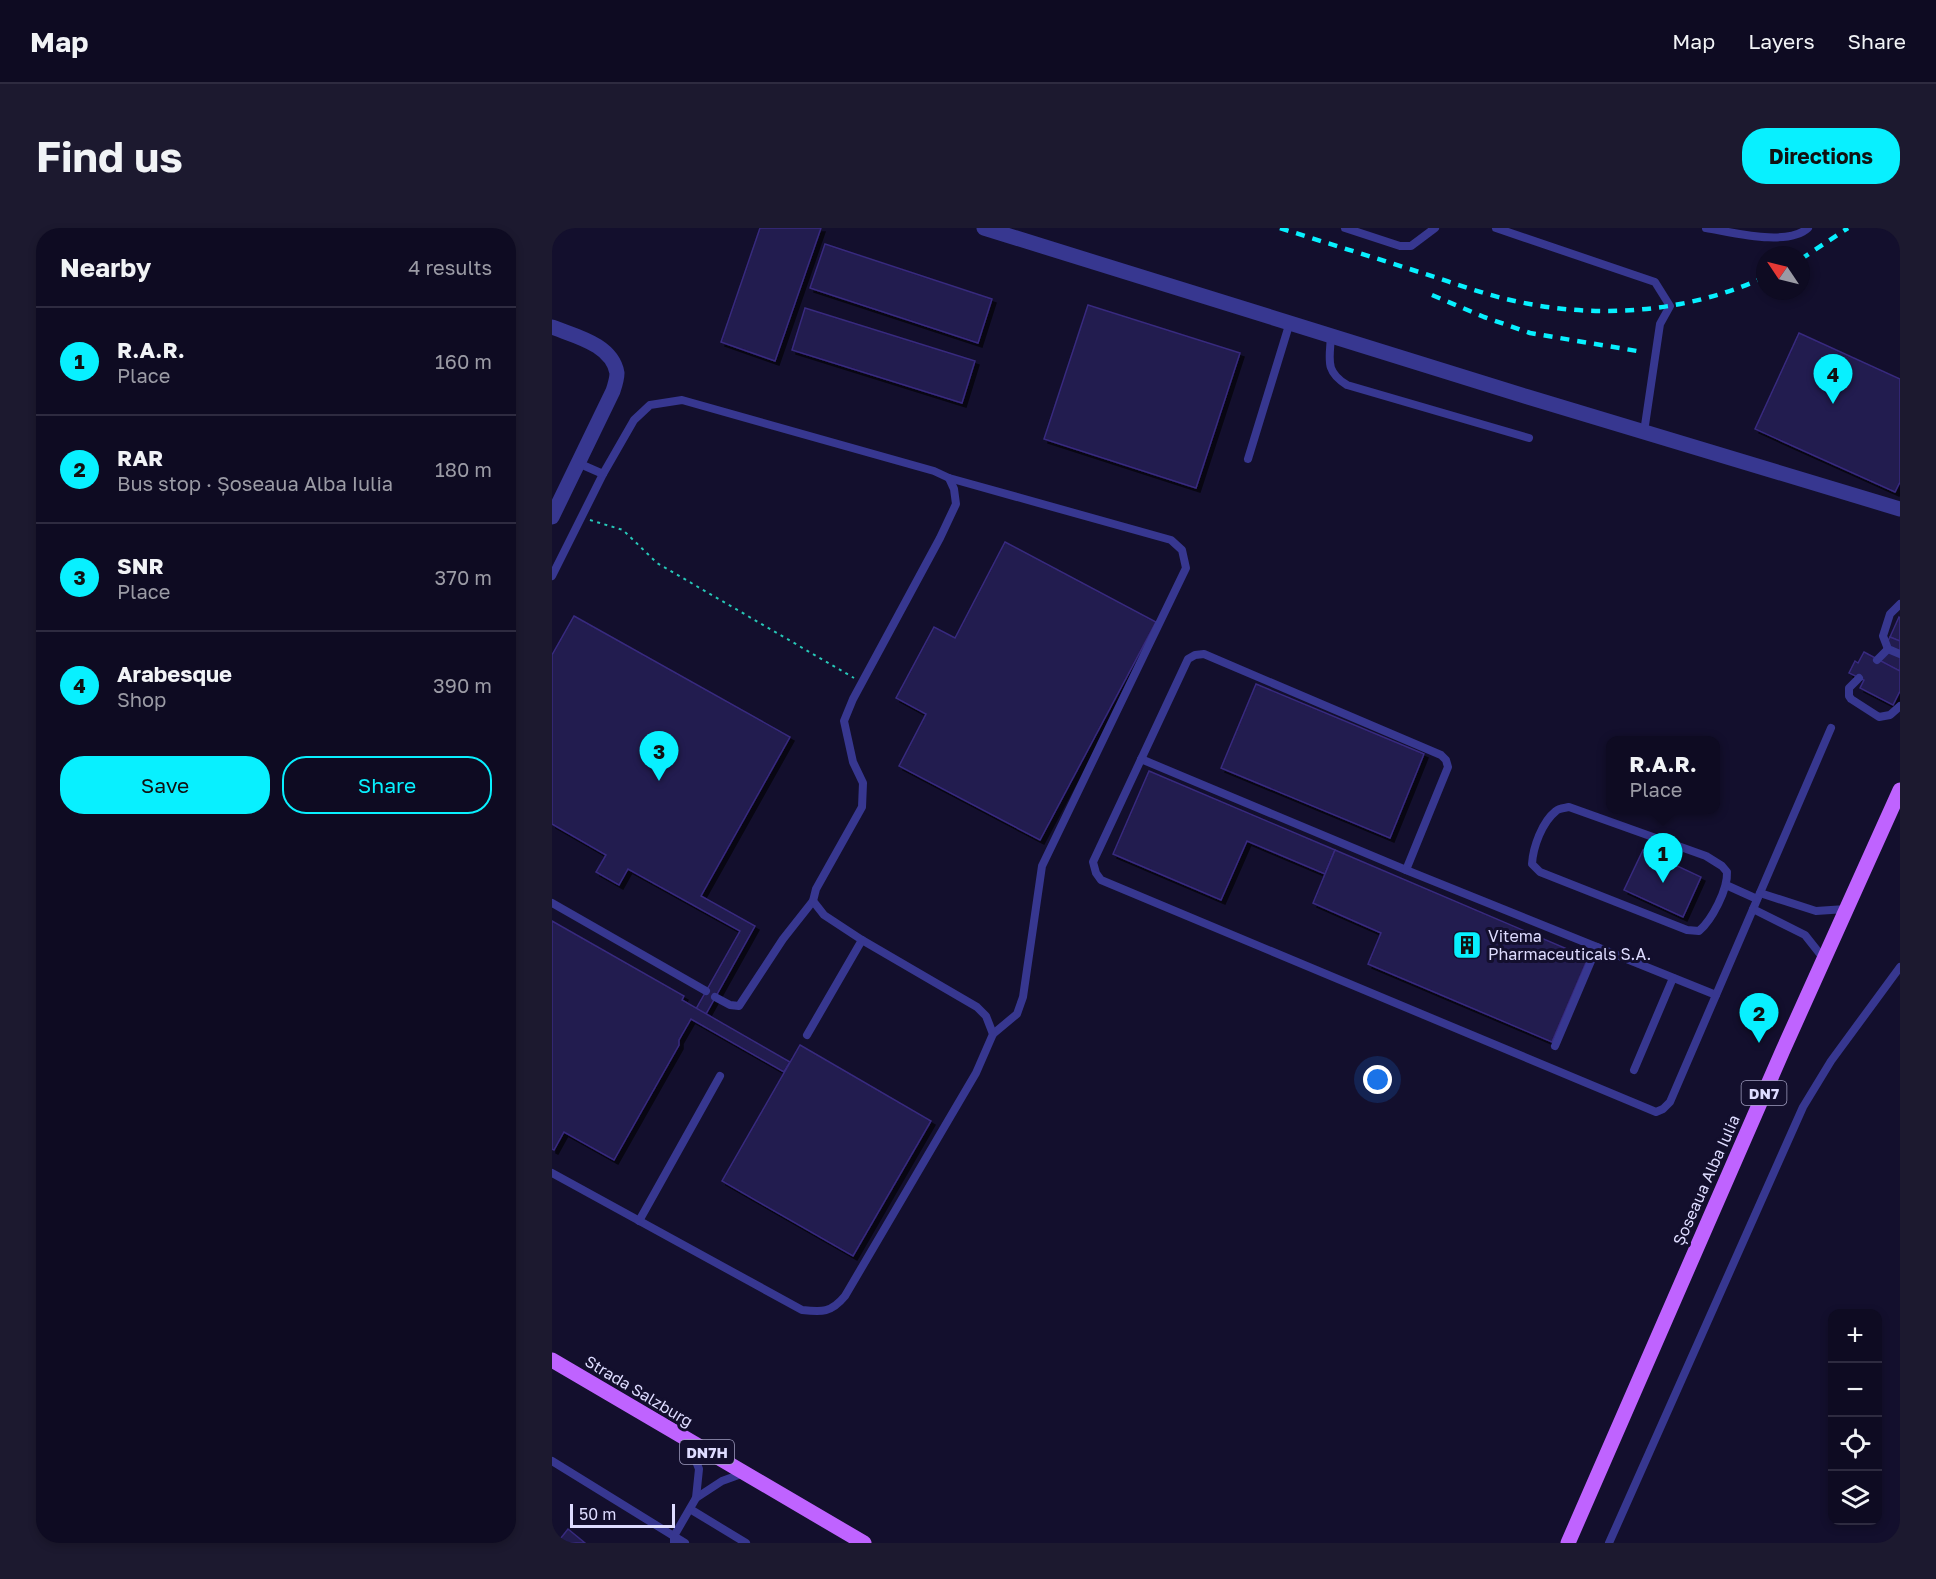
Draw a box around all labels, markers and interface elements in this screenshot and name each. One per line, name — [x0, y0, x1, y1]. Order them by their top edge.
text: Map — [30, 25, 88, 58]
text: Map — [1672, 28, 1715, 54]
text: Layers — [1748, 28, 1815, 54]
text: Share — [1848, 28, 1906, 54]
button: Directions — [1742, 128, 1900, 184]
text: Find us — [36, 131, 183, 181]
north arrow — [1756, 246, 1810, 300]
text: Nearby — [60, 252, 151, 283]
text: 4 results — [408, 255, 492, 279]
text: R.A.R. — [117, 336, 185, 363]
text: 1 — [74, 349, 85, 373]
text: 160 m — [435, 349, 492, 373]
pin: 4 — [1814, 354, 1852, 404]
text: Place — [117, 363, 170, 387]
text: RAR — [117, 444, 163, 471]
text: 2 — [73, 457, 86, 481]
text: 180 m — [435, 457, 492, 481]
text: Bus stop · Șoseaua Alba Iulia — [117, 471, 393, 495]
text: SNR — [117, 552, 164, 579]
text: 3 — [73, 565, 86, 589]
text: 370 m — [435, 565, 492, 589]
text: Place — [117, 579, 170, 603]
text: Arabesque — [117, 660, 232, 687]
text: 4 — [73, 673, 86, 697]
text: 390 m — [433, 673, 492, 697]
text: Shop — [117, 687, 166, 711]
pin: 3 — [640, 732, 678, 781]
popup — [1606, 736, 1720, 814]
text: R.A.R. — [1629, 750, 1697, 777]
button: Save — [60, 756, 270, 814]
button: Share — [282, 756, 492, 814]
text: Place — [1629, 777, 1682, 801]
pin: 1 — [1644, 834, 1682, 883]
place label: Vitema Pharmaceuticals S.A. — [1488, 926, 1651, 964]
building icon: Vitema Pharmaceuticals S.A. — [1451, 929, 1483, 961]
pin: 2 — [1740, 994, 1778, 1043]
your location — [1363, 1065, 1392, 1094]
road number: DN7 — [1742, 1081, 1786, 1105]
street label: Șoseaua Alba Iulia — [1668, 1112, 1744, 1248]
map controls — [1828, 1309, 1882, 1525]
button: + — [1828, 1309, 1882, 1363]
street label: Strada Salzburg — [581, 1351, 697, 1431]
button: − — [1828, 1363, 1882, 1417]
button: locate — [1828, 1417, 1882, 1471]
road number: DN7H — [680, 1440, 734, 1464]
button: layers — [1828, 1471, 1882, 1525]
scale bar — [570, 1501, 675, 1528]
text: 50 m — [579, 1504, 616, 1524]

